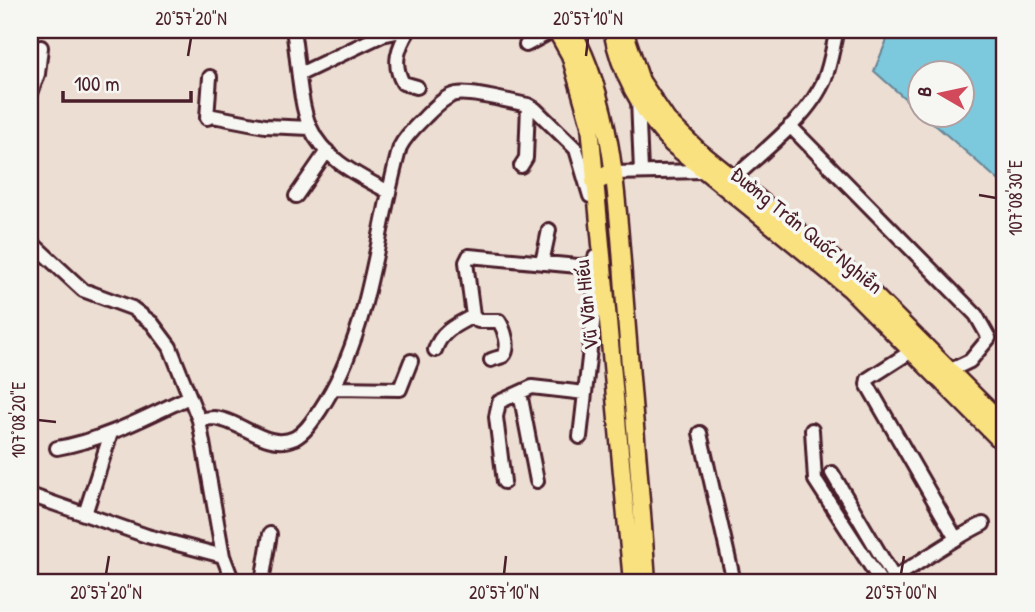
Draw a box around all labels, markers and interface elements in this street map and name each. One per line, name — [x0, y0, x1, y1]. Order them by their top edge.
text: 20°57'20"N — [155, 6, 227, 31]
text: 20°57'10"N — [553, 6, 623, 31]
scale bar — [63, 60, 191, 104]
north arrow — [906, 60, 976, 130]
text: 100 m — [74, 69, 120, 98]
text: B — [911, 84, 938, 98]
street label: Đường Trần Quốc Nghiễn — [725, 160, 889, 300]
text: 107°08'30"E — [1003, 160, 1028, 236]
street label: Vũ Văn Hiếu — [567, 258, 605, 352]
text: 107°08'20"E — [6, 382, 31, 458]
text: 20°57'20"N — [70, 580, 142, 605]
text: 20°57'10"N — [469, 580, 539, 605]
text: 20°57'00"N — [865, 580, 937, 605]

